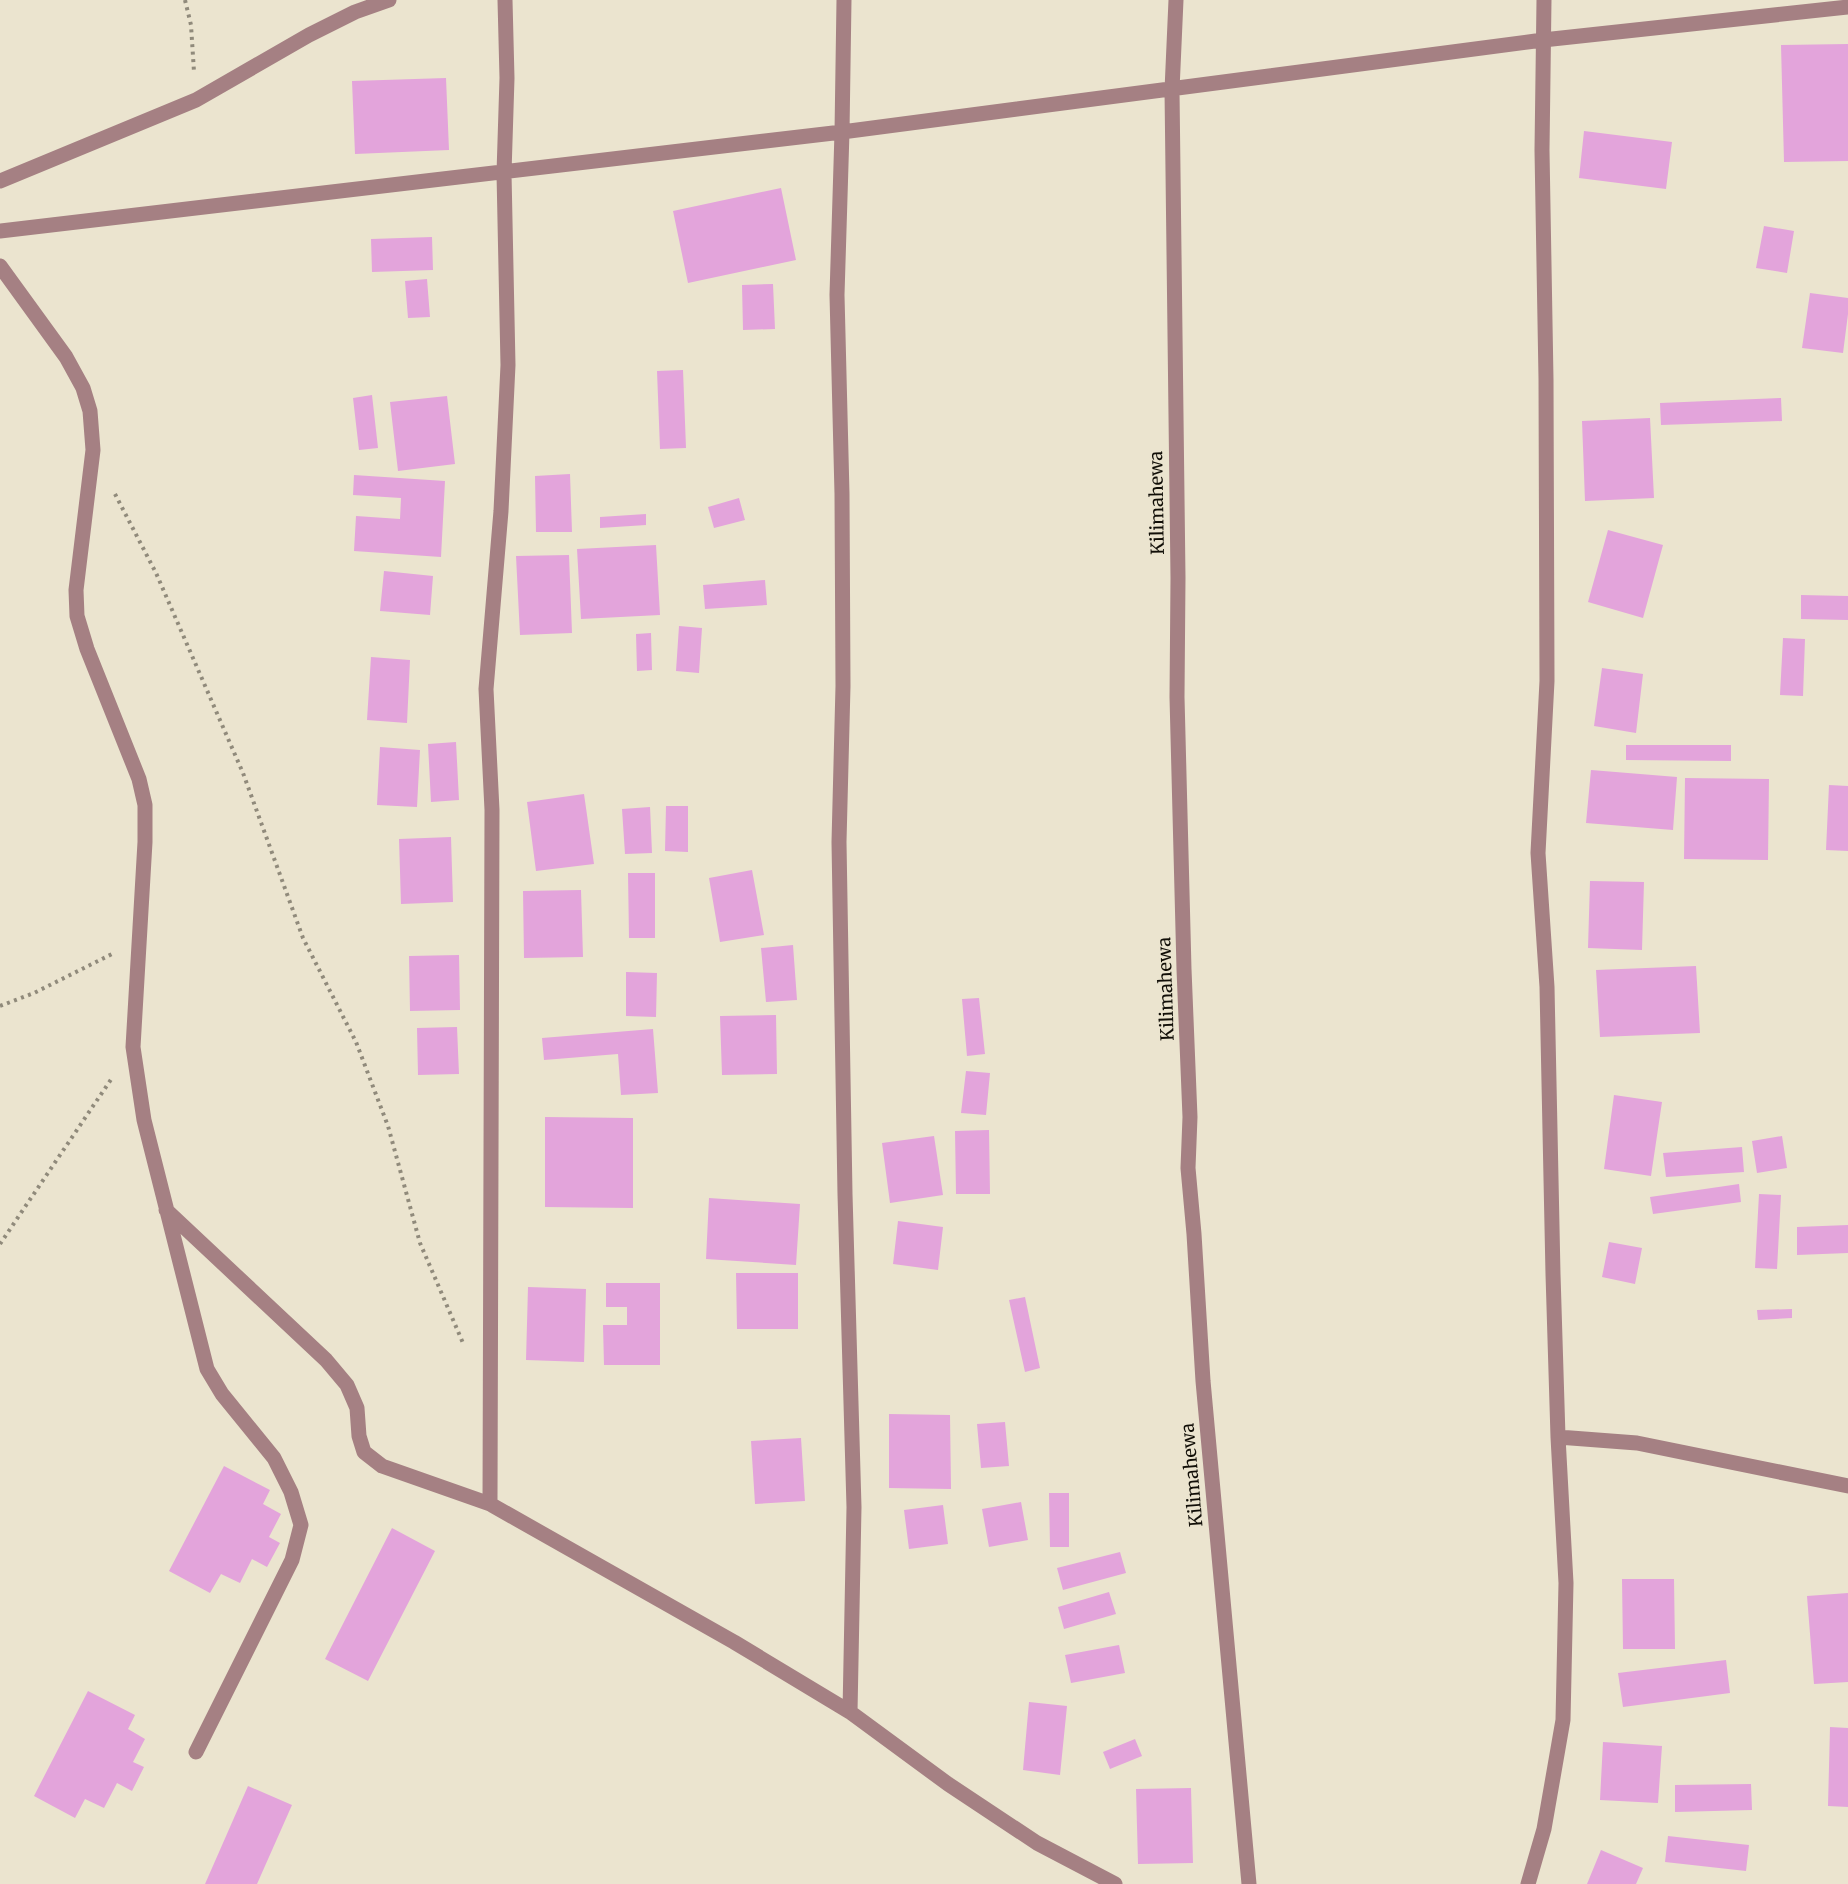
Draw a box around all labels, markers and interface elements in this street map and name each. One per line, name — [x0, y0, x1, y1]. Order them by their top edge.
street label: Kilimahewa — [1144, 451, 1169, 555]
street label: Kilimahewa — [1152, 936, 1179, 1041]
street label: Kilimahewa — [1175, 1422, 1207, 1528]

